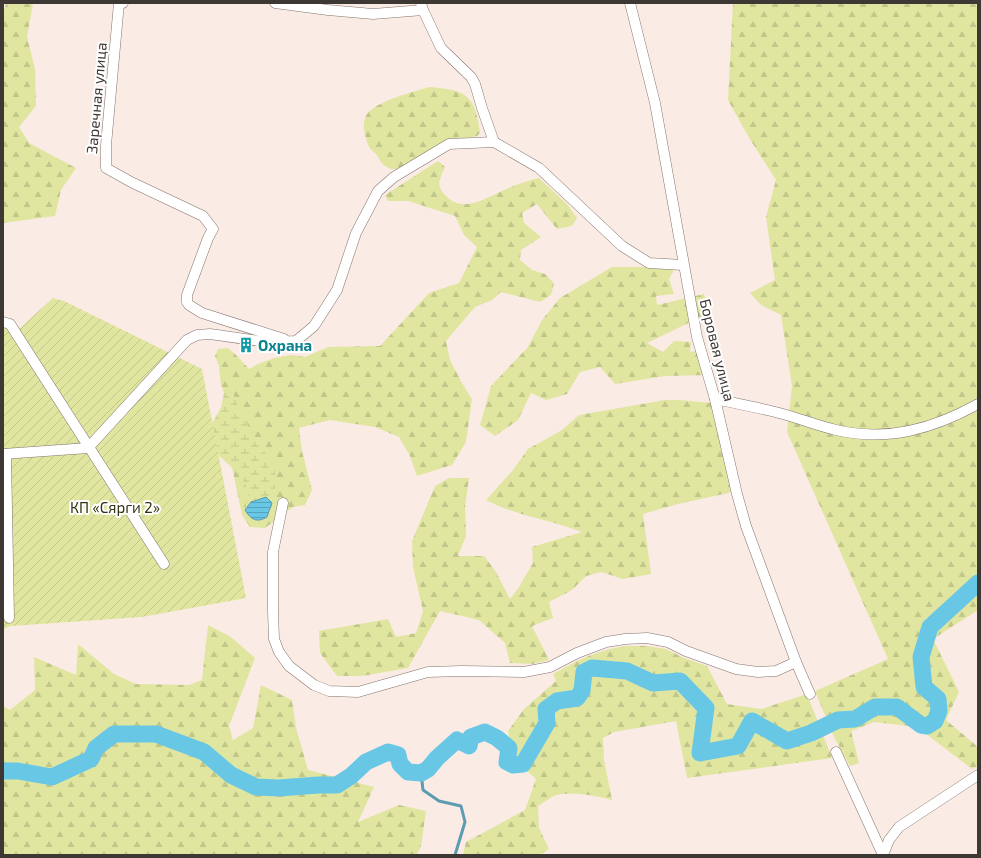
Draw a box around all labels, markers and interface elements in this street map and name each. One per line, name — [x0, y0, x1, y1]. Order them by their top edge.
street label: Заречная улица — [82, 42, 111, 155]
street label: Боровая улица — [696, 297, 739, 403]
building icon: Охрана — [237, 336, 255, 354]
place label: Охрана — [258, 336, 312, 354]
park label: КП «Сярги 2» — [70, 498, 160, 516]

